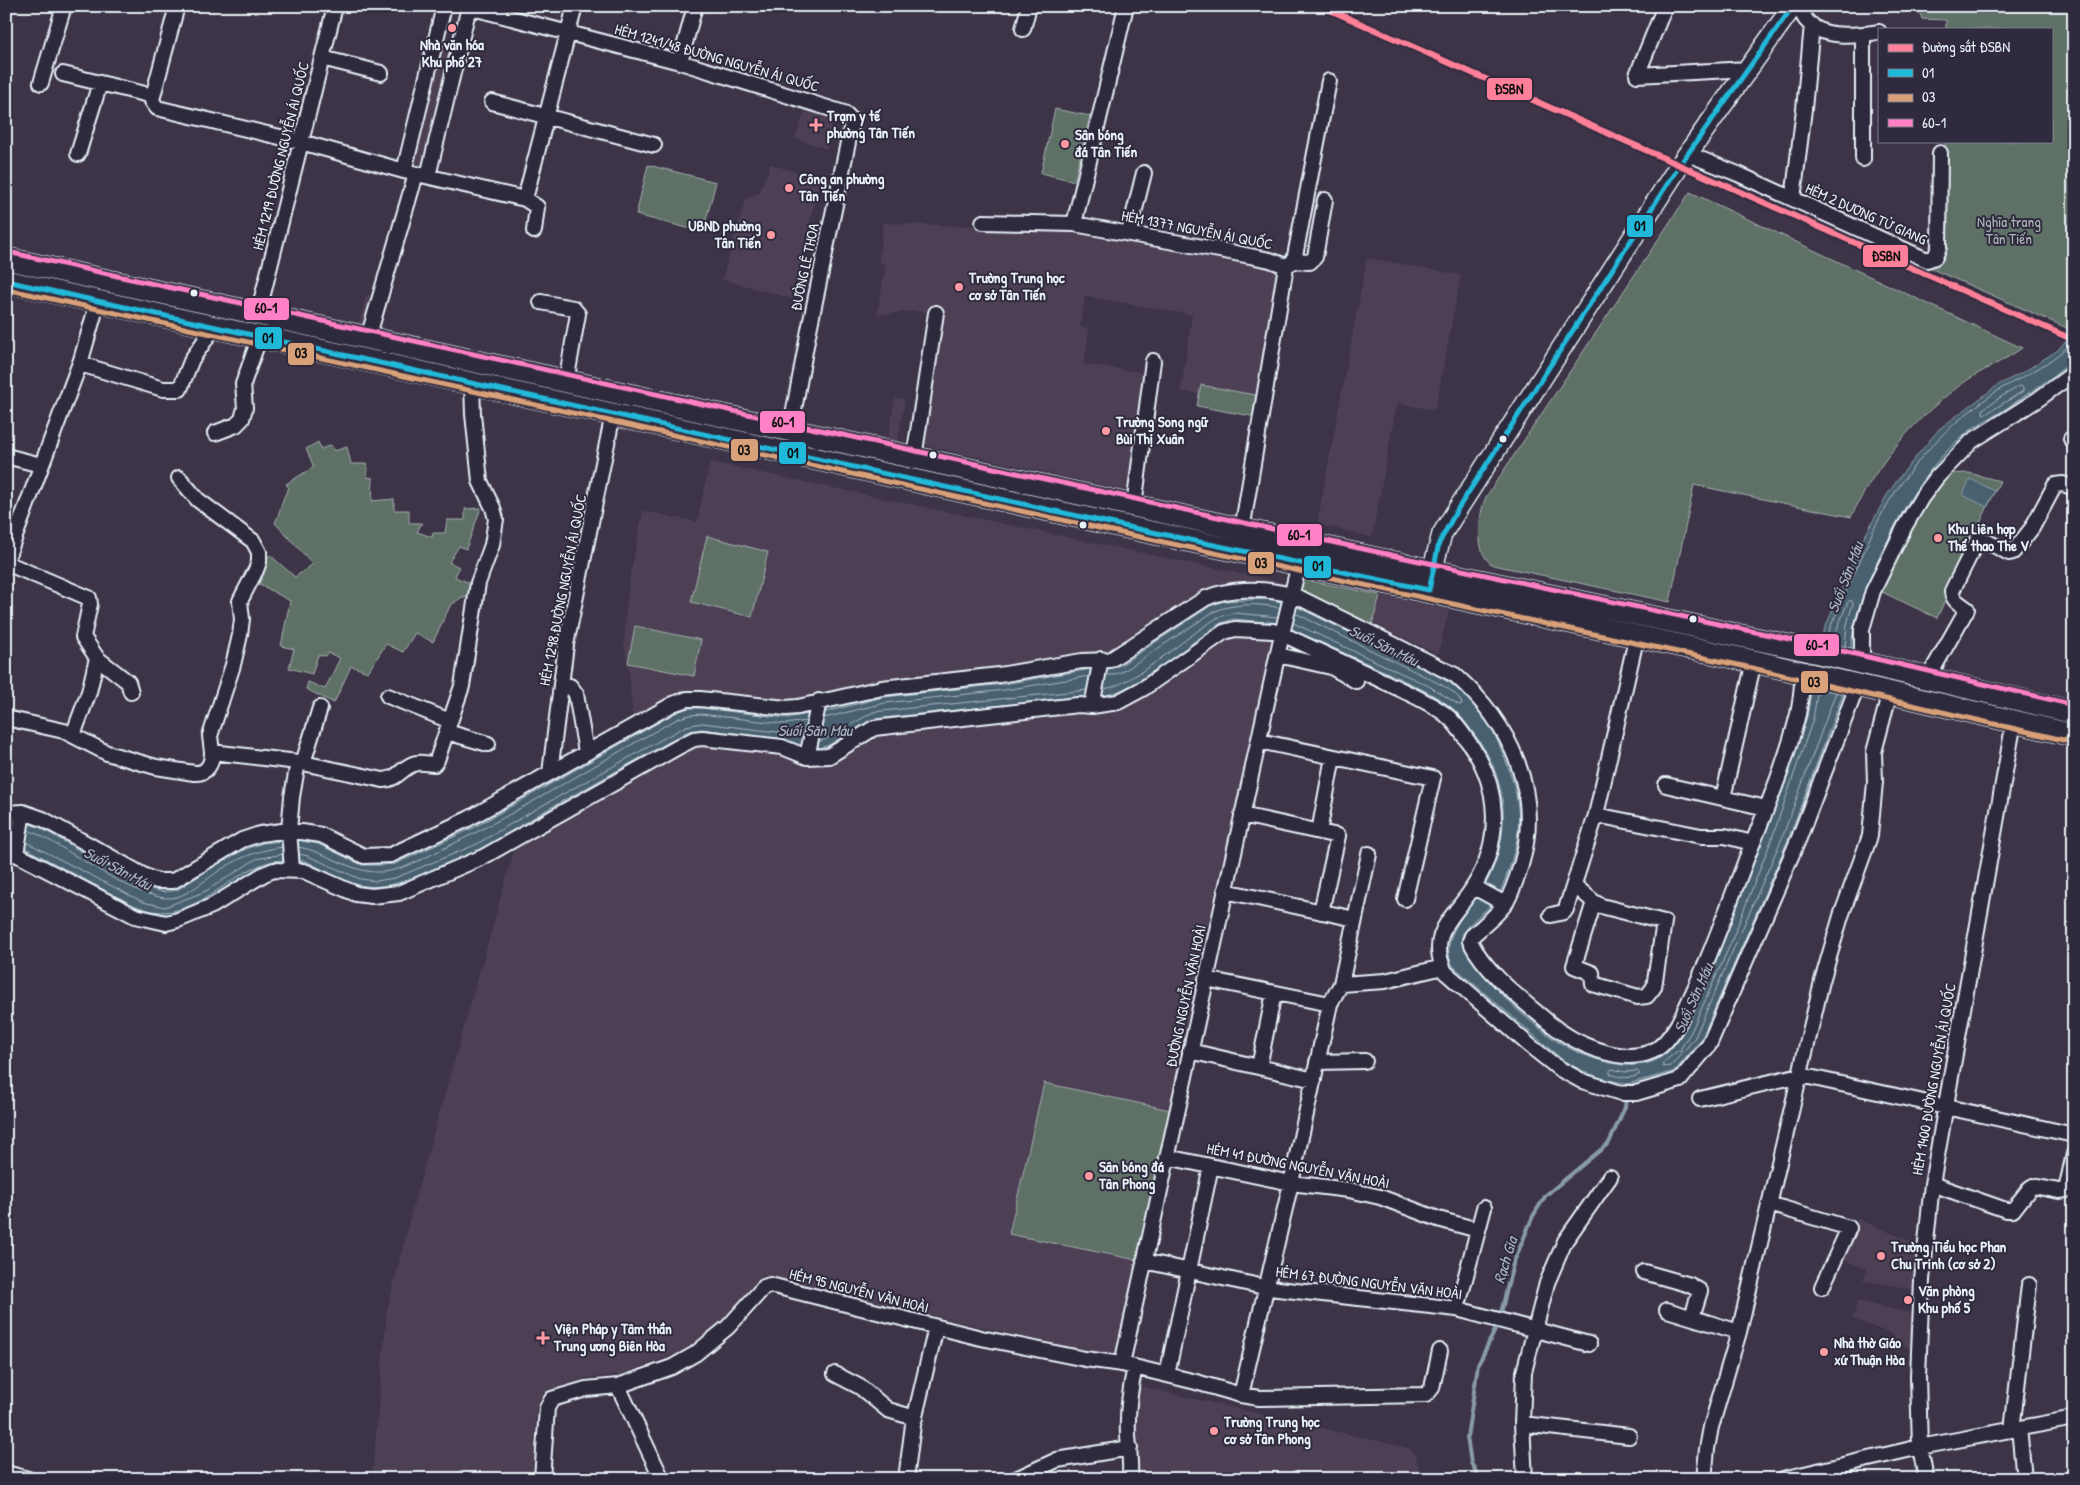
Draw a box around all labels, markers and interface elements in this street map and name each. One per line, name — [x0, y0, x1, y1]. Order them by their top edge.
street label: HẺM 1241/48 ĐƯỜNG NGUYỄN ÁI QUỐC — [612, 18, 822, 97]
marker: Nhà văn hóa Khu phố 27 — [446, 22, 458, 34]
legend — [1878, 28, 2052, 142]
place label: Nhà văn hóa Khu phố 27 — [420, 34, 484, 73]
text: Đường sắt ĐSBN — [1922, 36, 2010, 57]
street label: HẺM 1219 ĐƯỜNG NGUYỄN ÁI QUỐC — [247, 60, 314, 252]
text: 01 — [1922, 62, 1934, 83]
line badge: ĐSBN — [1486, 77, 1533, 101]
text: ĐSBN — [1495, 79, 1524, 98]
text: 03 — [1922, 86, 1936, 107]
place label: Trạm y tế phường Tân Tiến — [826, 105, 915, 144]
text: 60-1 — [1922, 112, 1946, 133]
marker: Trạm y tế phường Tân Tiến — [809, 118, 823, 132]
place label: Sân bóng đá Tân Tiến — [1075, 124, 1138, 162]
marker: Sân bóng đá Tân Tiến — [1059, 138, 1071, 150]
place label: Công an phường Tân Tiến — [798, 168, 885, 206]
street label: HẺM 2 DƯƠNG TỬ GIANG — [1802, 177, 1931, 250]
marker: Công an phường Tân Tiến — [783, 182, 795, 194]
street label: HẺM 1377 NGUYỄN ÁI QUỐC — [1120, 205, 1274, 254]
park label: Nghĩa trang Tân Tiến — [1977, 211, 2041, 249]
line badge: 01 — [1626, 214, 1654, 238]
place label: UBND phường Tân Tiến — [688, 215, 761, 253]
text: 01 — [1634, 216, 1646, 235]
street label: ĐƯỜNG LÊ THOA — [785, 221, 824, 313]
marker: UBND phường Tân Tiến — [765, 229, 777, 241]
line badge: ĐSBN — [1862, 244, 1909, 268]
text: ĐSBN — [1872, 246, 1901, 265]
place label: Trường Trung học cơ sở Tân Tiến — [968, 267, 1066, 305]
marker: Trường Trung học cơ sở Tân Tiến — [953, 281, 965, 293]
unlabelled marker — [189, 288, 199, 298]
line badge: 60-1 — [243, 297, 290, 321]
text: 60-1 — [255, 298, 277, 317]
line badge: 01 — [254, 326, 283, 350]
text: 01 — [262, 328, 274, 347]
line badge: 03 — [287, 342, 315, 366]
text: 03 — [295, 343, 308, 362]
line badge: 60-1 — [759, 410, 806, 434]
place label: Trường Song ngữ Bùi Thị Xuân — [1115, 411, 1209, 449]
text: 60-1 — [772, 412, 794, 431]
marker: Trường Song ngữ Bùi Thị Xuân — [1100, 425, 1112, 437]
unlabelled marker — [1498, 434, 1508, 444]
line badge: 03 — [730, 438, 759, 462]
text: 03 — [738, 440, 751, 459]
line badge: 01 — [778, 441, 807, 465]
text: 01 — [787, 443, 799, 462]
unlabelled marker — [928, 450, 938, 460]
street label: HẺM 1298 ĐƯỜNG NGUYỄN ÁI QUỐC — [534, 492, 591, 687]
place label: Khu Liên hợp Thể thao The V — [1947, 518, 2029, 556]
unlabelled marker — [1078, 520, 1088, 530]
line badge: 60-1 — [1276, 523, 1323, 547]
text: 60-1 — [1288, 525, 1310, 544]
marker: Khu Liên hợp Thể thao The V — [1932, 532, 1944, 544]
water label: Suối Săn Máu — [1821, 537, 1869, 616]
line badge: 03 — [1247, 551, 1275, 575]
text: 03 — [1255, 553, 1268, 572]
line badge: 01 — [1303, 555, 1332, 579]
text: 01 — [1312, 556, 1324, 575]
unlabelled marker — [1688, 614, 1698, 624]
water label: Suối Săn Máu — [1346, 619, 1424, 672]
line badge: 60-1 — [1793, 633, 1840, 657]
text: 60-1 — [1806, 635, 1828, 654]
line badge: 03 — [1800, 670, 1829, 694]
text: 03 — [1808, 672, 1821, 691]
water label: Suối Săn Máu — [778, 719, 854, 741]
water label: Suối Săn Máu — [80, 841, 157, 896]
street label: ĐƯỜNG NGUYỄN VĂN HOÀI — [1160, 923, 1211, 1069]
water label: Suối Săn Máu — [1668, 958, 1719, 1036]
street label: HẺM 1400 ĐƯỜNG NGUYỄN ÁI QUỐC — [1906, 981, 1961, 1177]
street label: HẺM 41 ĐƯỜNG NGUYỄN VĂN HOÀI — [1205, 1138, 1391, 1194]
place label: Sân bóng đá Tân Phong — [1098, 1156, 1164, 1195]
marker: Sân bóng đá Tân Phong — [1083, 1170, 1095, 1182]
water label: Rạch Gia — [1488, 1232, 1523, 1286]
place label: Trường Tiểu học Phan Chu Trinh (cơ sở 2) — [1890, 1236, 2007, 1274]
marker: Trường Tiểu học Phan Chu Trinh (cơ sở 2) — [1875, 1250, 1887, 1262]
street label: HẺM 67 ĐƯỜNG NGUYỄN VĂN HOÀI — [1275, 1261, 1464, 1304]
street label: HẺM 95 NGUYỄN VĂN HOÀI — [787, 1263, 931, 1318]
place label: Văn phòng Khu phố 5 — [1918, 1280, 1975, 1319]
marker: Văn phòng Khu phố 5 — [1902, 1294, 1914, 1306]
place label: Viện Pháp y Tâm thần Trung ương Biên Hòa — [553, 1318, 672, 1357]
marker: Viện Pháp y Tâm thần Trung ương Biên Hòa — [536, 1331, 550, 1345]
place label: Nhà thờ Giáo xứ Thuận Hòa — [1834, 1332, 1905, 1370]
marker: Nhà thờ Giáo xứ Thuận Hòa — [1818, 1346, 1830, 1358]
place label: Trường Trung học cơ sở Tân Phong — [1223, 1411, 1321, 1450]
marker: Trường Trung học cơ sở Tân Phong — [1208, 1425, 1220, 1437]

